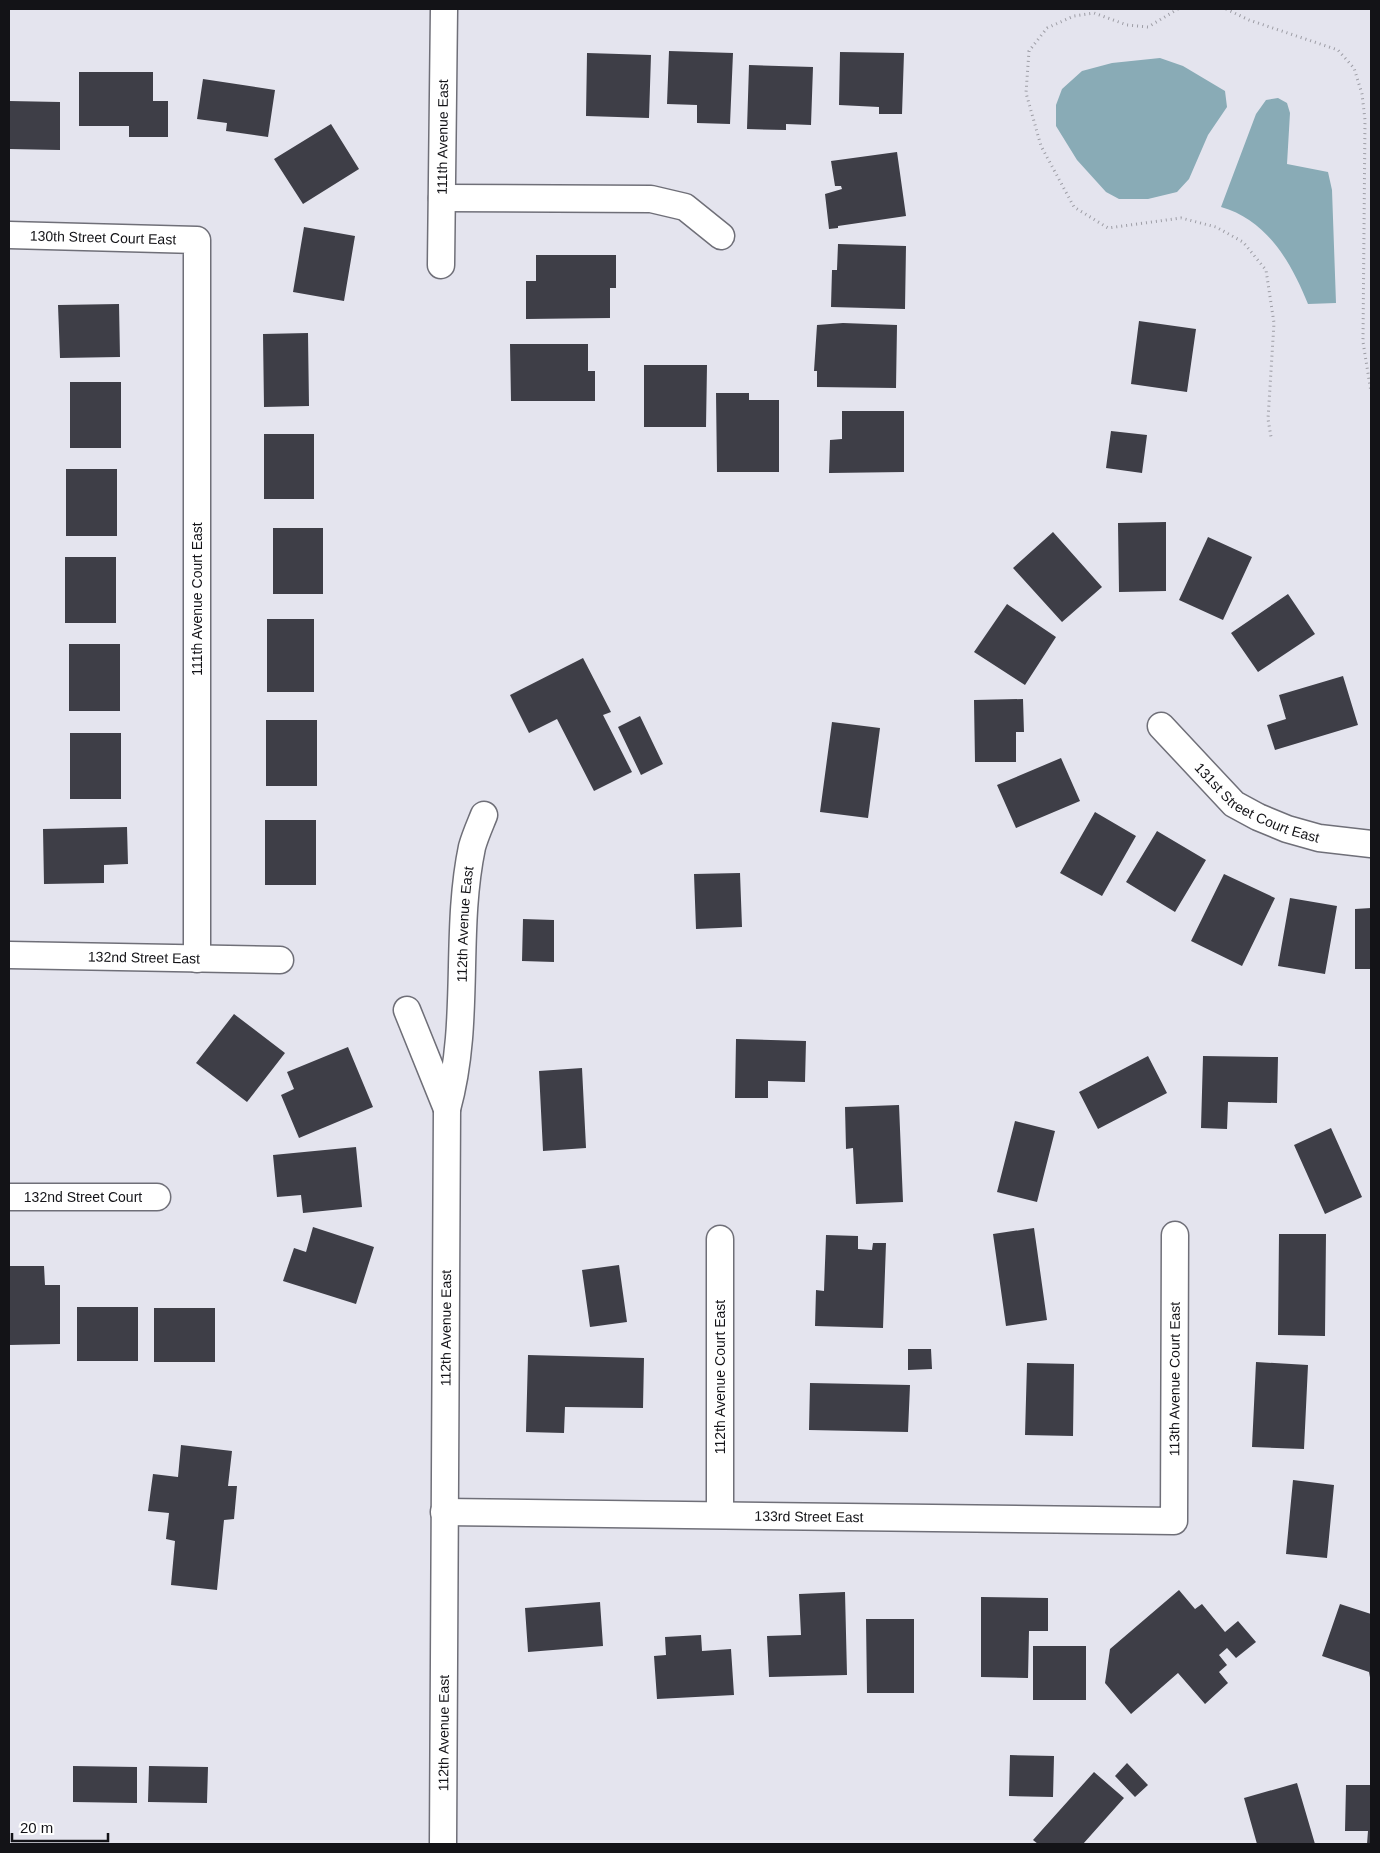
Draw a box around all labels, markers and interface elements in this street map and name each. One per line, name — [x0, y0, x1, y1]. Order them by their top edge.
street label: 111th Avenue East — [434, 79, 451, 195]
street label: 130th Street Court East — [30, 228, 176, 247]
street label: 111th Avenue Court East — [189, 522, 205, 676]
street label: 131st Street Court East — [1191, 759, 1321, 846]
street label: 112th Avenue East — [454, 865, 476, 983]
street label: 132nd Street East — [88, 948, 200, 967]
street label: 132nd Street Court — [24, 1189, 142, 1205]
street label: 112th Avenue East — [437, 1270, 454, 1386]
street label: 112th Avenue Court East — [712, 1300, 728, 1454]
street label: 113th Avenue Court East — [1166, 1302, 1183, 1456]
street label: 133rd Street East — [754, 1508, 864, 1525]
street label: 112th Avenue East — [435, 1675, 452, 1791]
scale bar — [12, 1810, 109, 1842]
text: 20 m — [20, 1819, 53, 1836]

